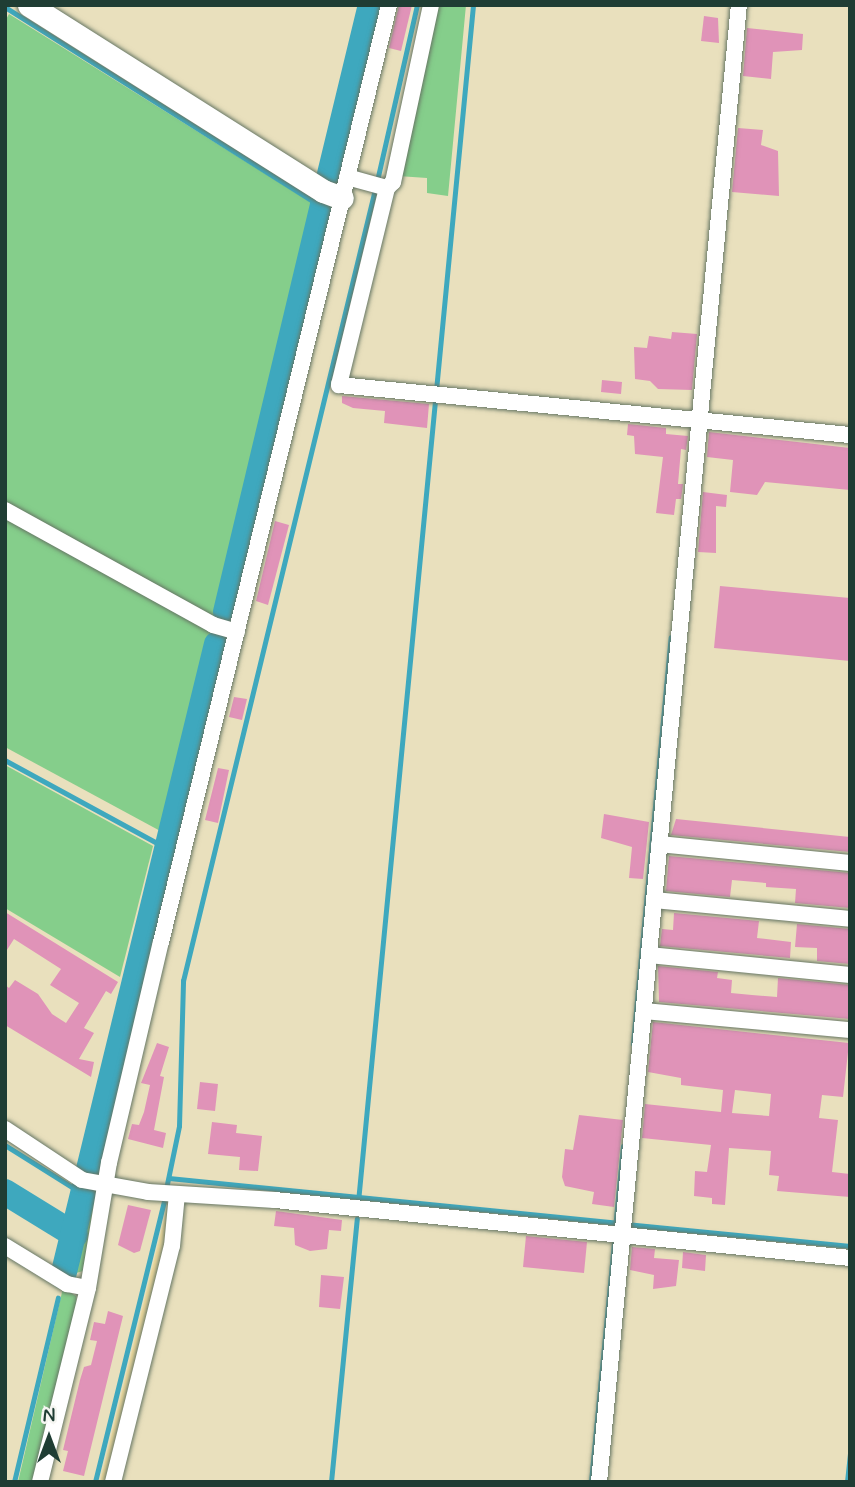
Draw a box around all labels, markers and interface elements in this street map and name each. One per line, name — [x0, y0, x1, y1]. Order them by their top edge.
north arrow — [14, 1403, 84, 1473]
text: N — [43, 1404, 55, 1429]

